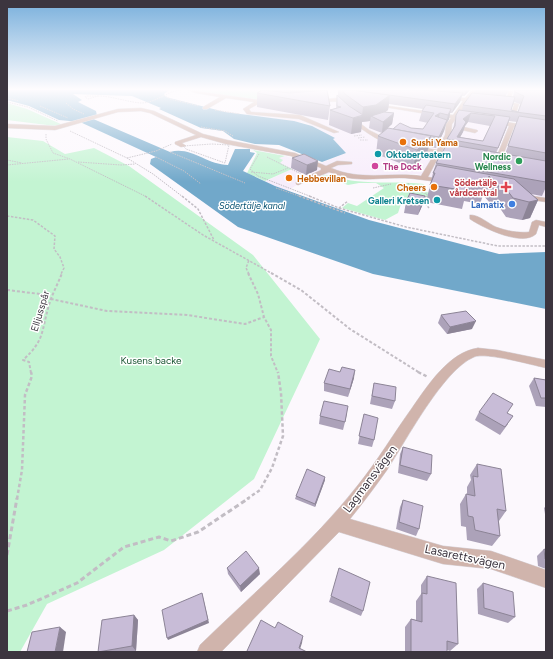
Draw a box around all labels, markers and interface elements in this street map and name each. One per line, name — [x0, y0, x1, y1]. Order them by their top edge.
marker: Sushi Yama — [398, 137, 408, 147]
place label: Sushi Yama — [411, 137, 458, 148]
marker: Oktoberteatern — [373, 149, 383, 159]
place label: Oktoberteatern — [386, 149, 451, 160]
place label: Nordic Wellness — [475, 151, 512, 172]
marker: Nordic Wellness — [514, 156, 524, 166]
marker: The Dock — [370, 161, 380, 171]
place label: The Dock — [383, 161, 422, 172]
marker: Hebbevillan — [284, 173, 294, 183]
place label: Hebbevillan — [297, 173, 346, 184]
place label: Södertälje vårdcentral — [450, 177, 497, 198]
marker: Södertälje vårdcentral — [500, 181, 512, 193]
place label: Cheers — [397, 182, 427, 193]
marker: Cheers — [429, 182, 439, 192]
place label: Galleri Kretsen — [368, 195, 429, 206]
marker: Galleri Kretsen — [432, 195, 442, 205]
place label: Lamatix — [471, 199, 504, 210]
marker: Lamatix — [507, 199, 517, 209]
water label: Södertälje kanal — [219, 200, 286, 211]
street label: Elljusspår — [28, 288, 53, 333]
park label: Kusens backe — [120, 354, 182, 367]
street label: Lagmansvägen — [340, 442, 400, 515]
street label: Lasarettsvägen — [423, 542, 507, 572]

